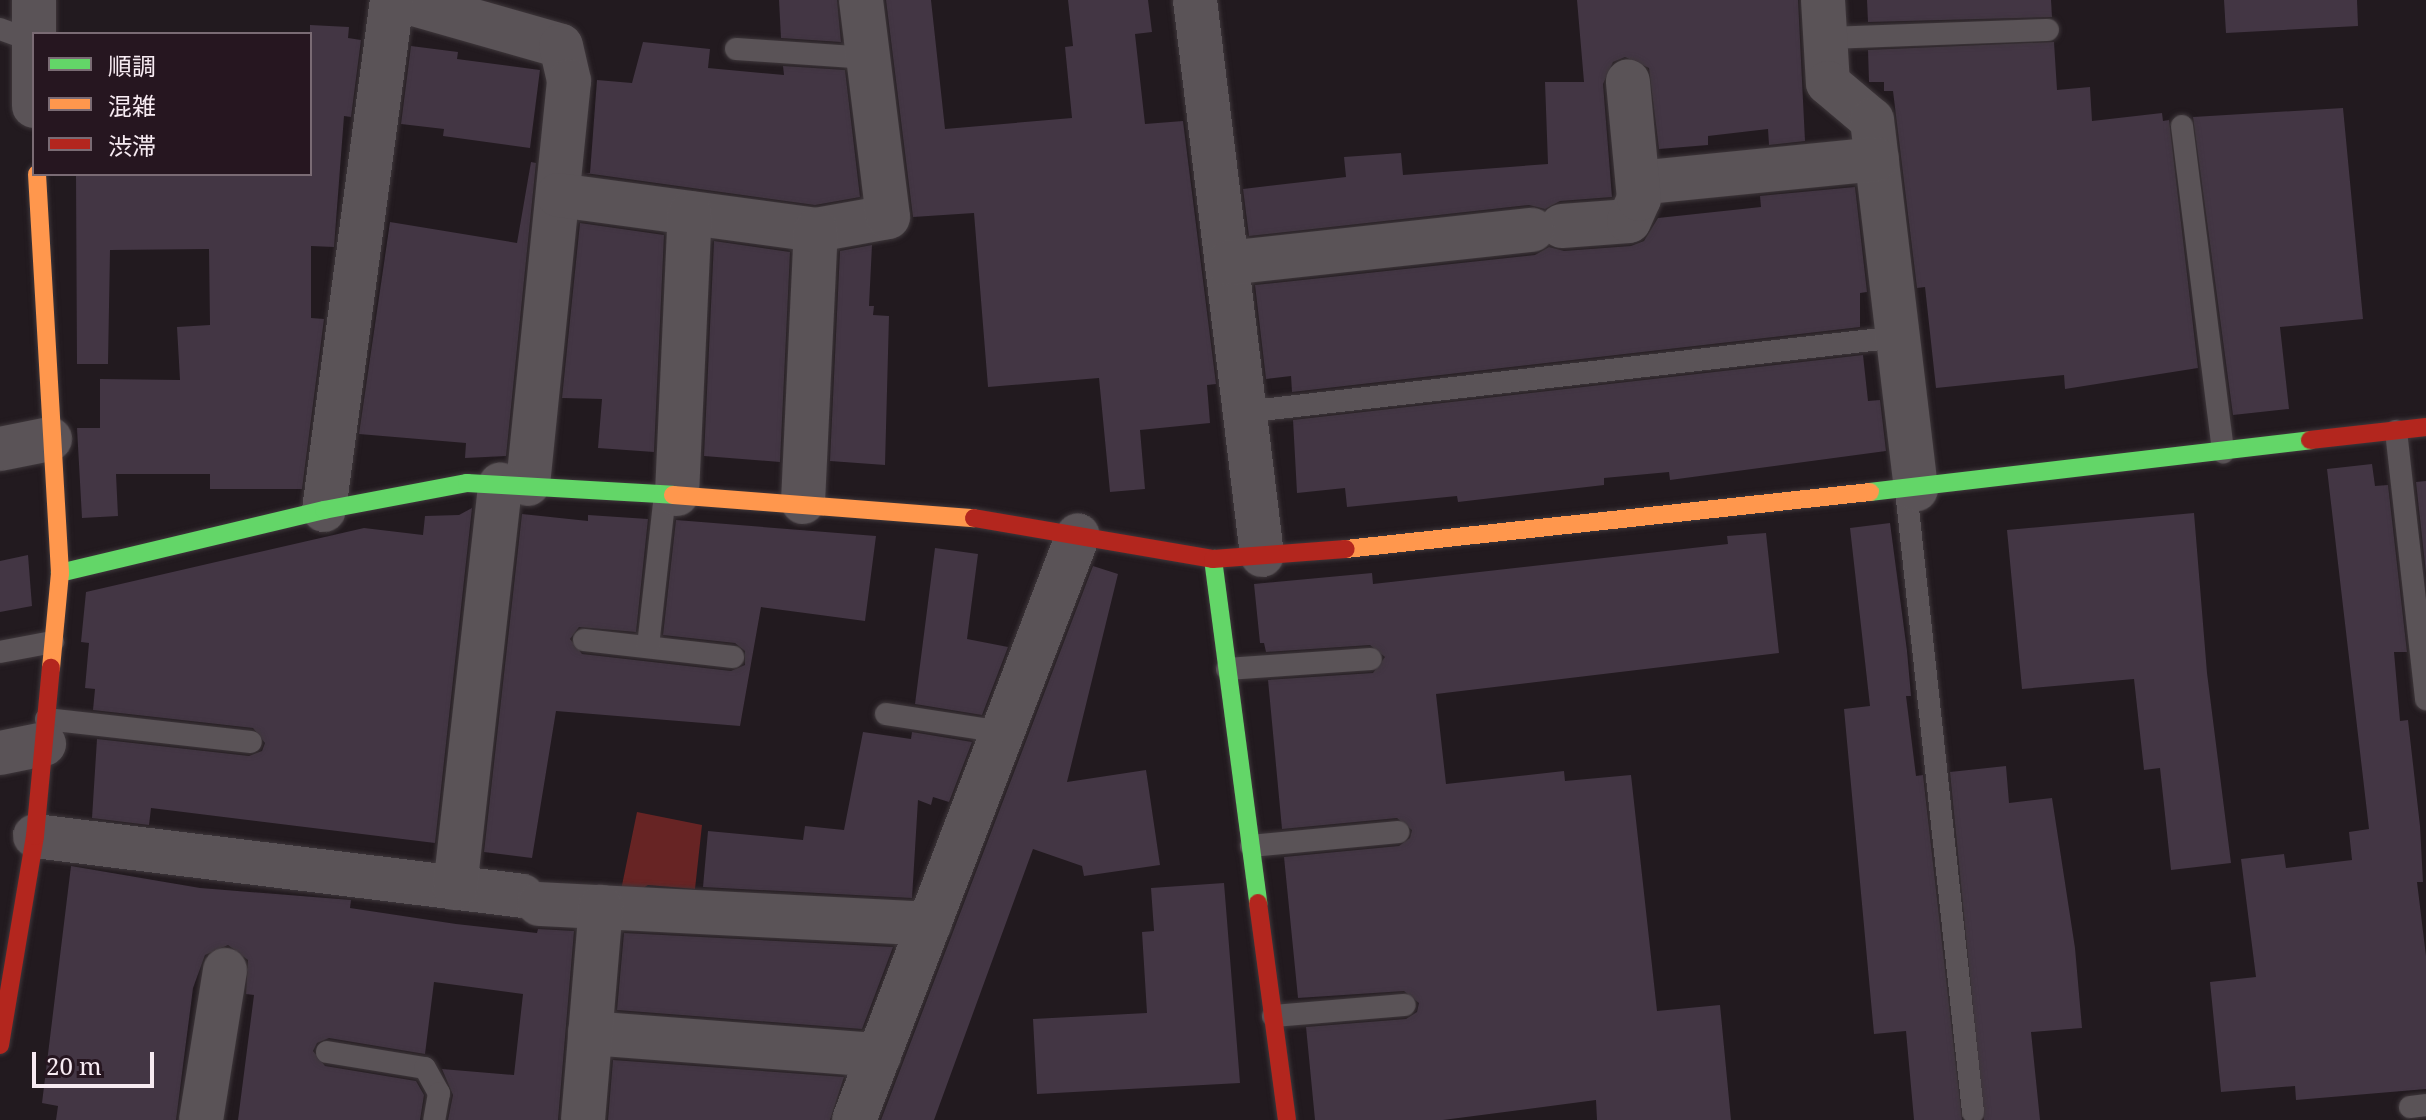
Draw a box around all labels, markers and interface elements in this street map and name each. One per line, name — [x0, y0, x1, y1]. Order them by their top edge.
legend — [32, 32, 312, 176]
text: 順調 — [108, 49, 156, 82]
text: 混雑 — [108, 89, 156, 122]
text: 渋滞 — [108, 129, 156, 162]
scale bar — [36, 1036, 158, 1086]
text: 20 m — [46, 1049, 102, 1082]

